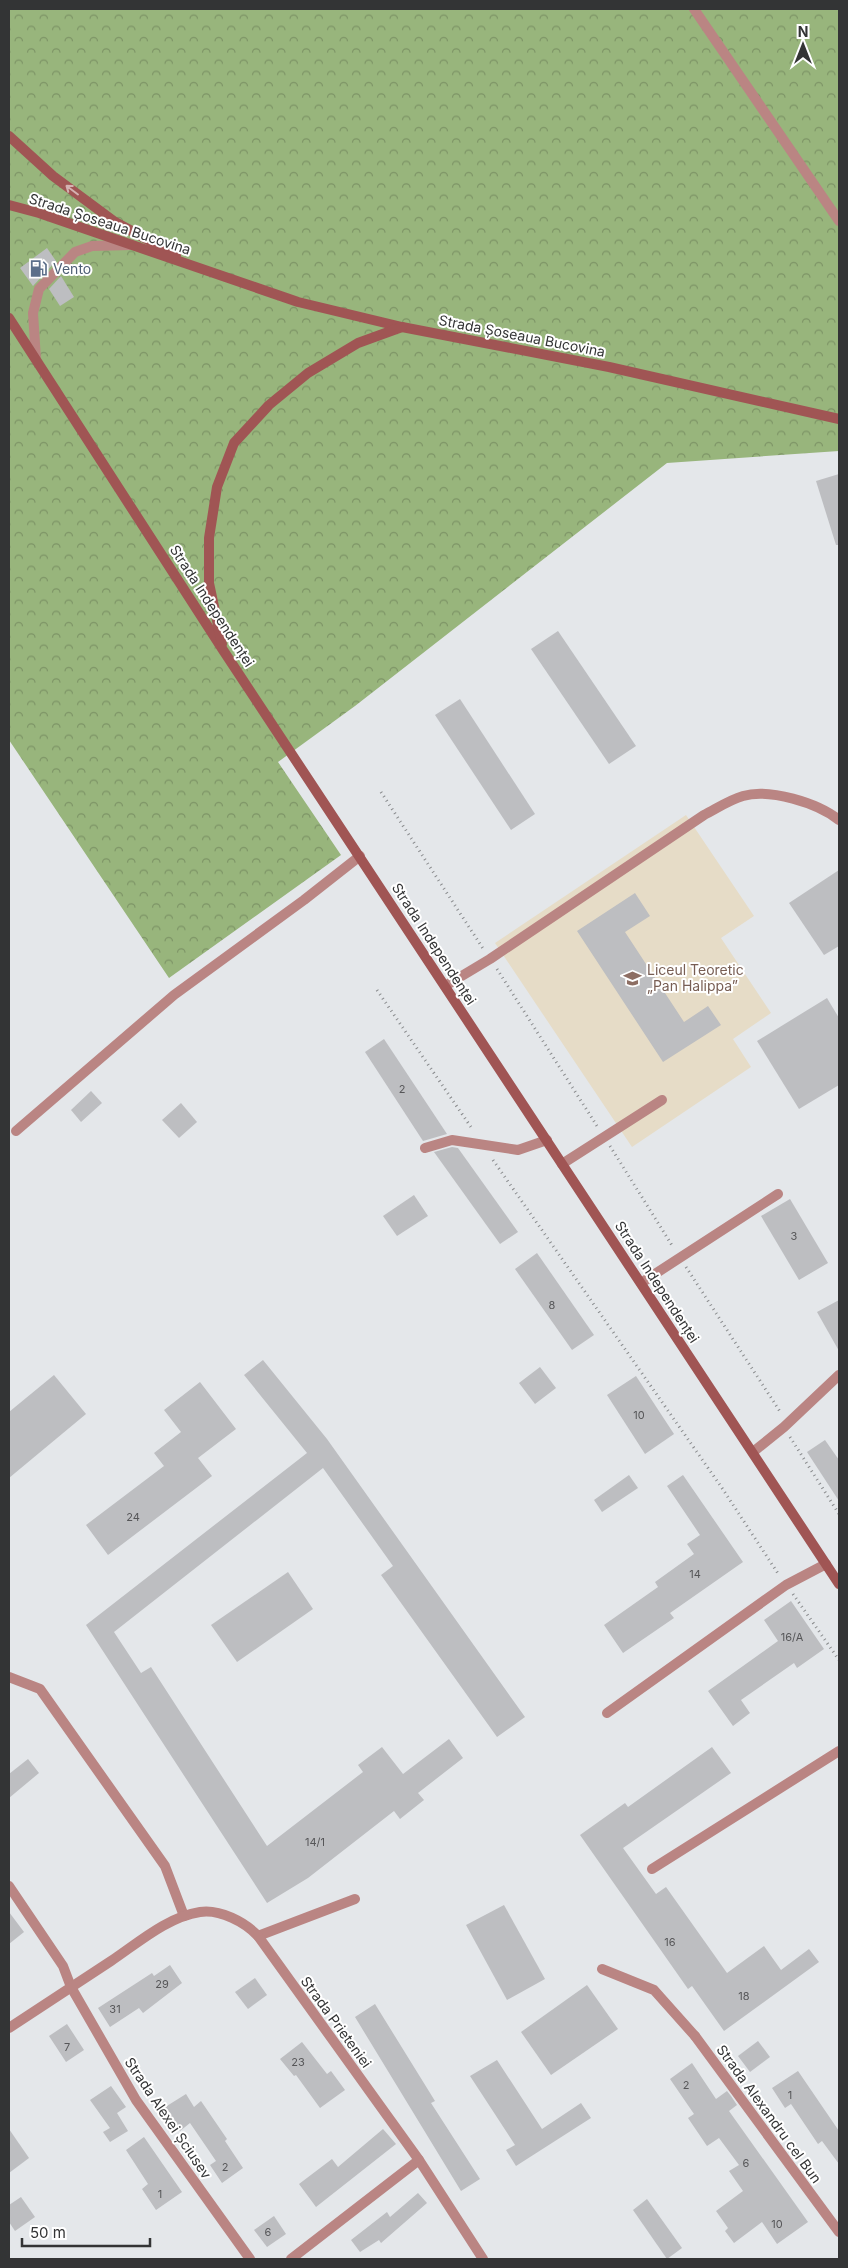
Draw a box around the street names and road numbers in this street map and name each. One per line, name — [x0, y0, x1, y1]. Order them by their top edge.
street label: Strada Șoseaua Bucovina — [27, 189, 193, 259]
street label: Strada Șoseaua Bucovina — [437, 311, 607, 361]
street label: Strada Independenței — [166, 542, 258, 670]
street label: Strada Independenței — [388, 880, 480, 1008]
street label: Strada Independenței — [611, 1218, 703, 1346]
street label: Strada Prieteniei — [298, 1973, 375, 2071]
street label: Strada Alexandru cel Bun — [713, 2041, 825, 2186]
street label: Strada Alexei Șciusev — [121, 2054, 215, 2182]

